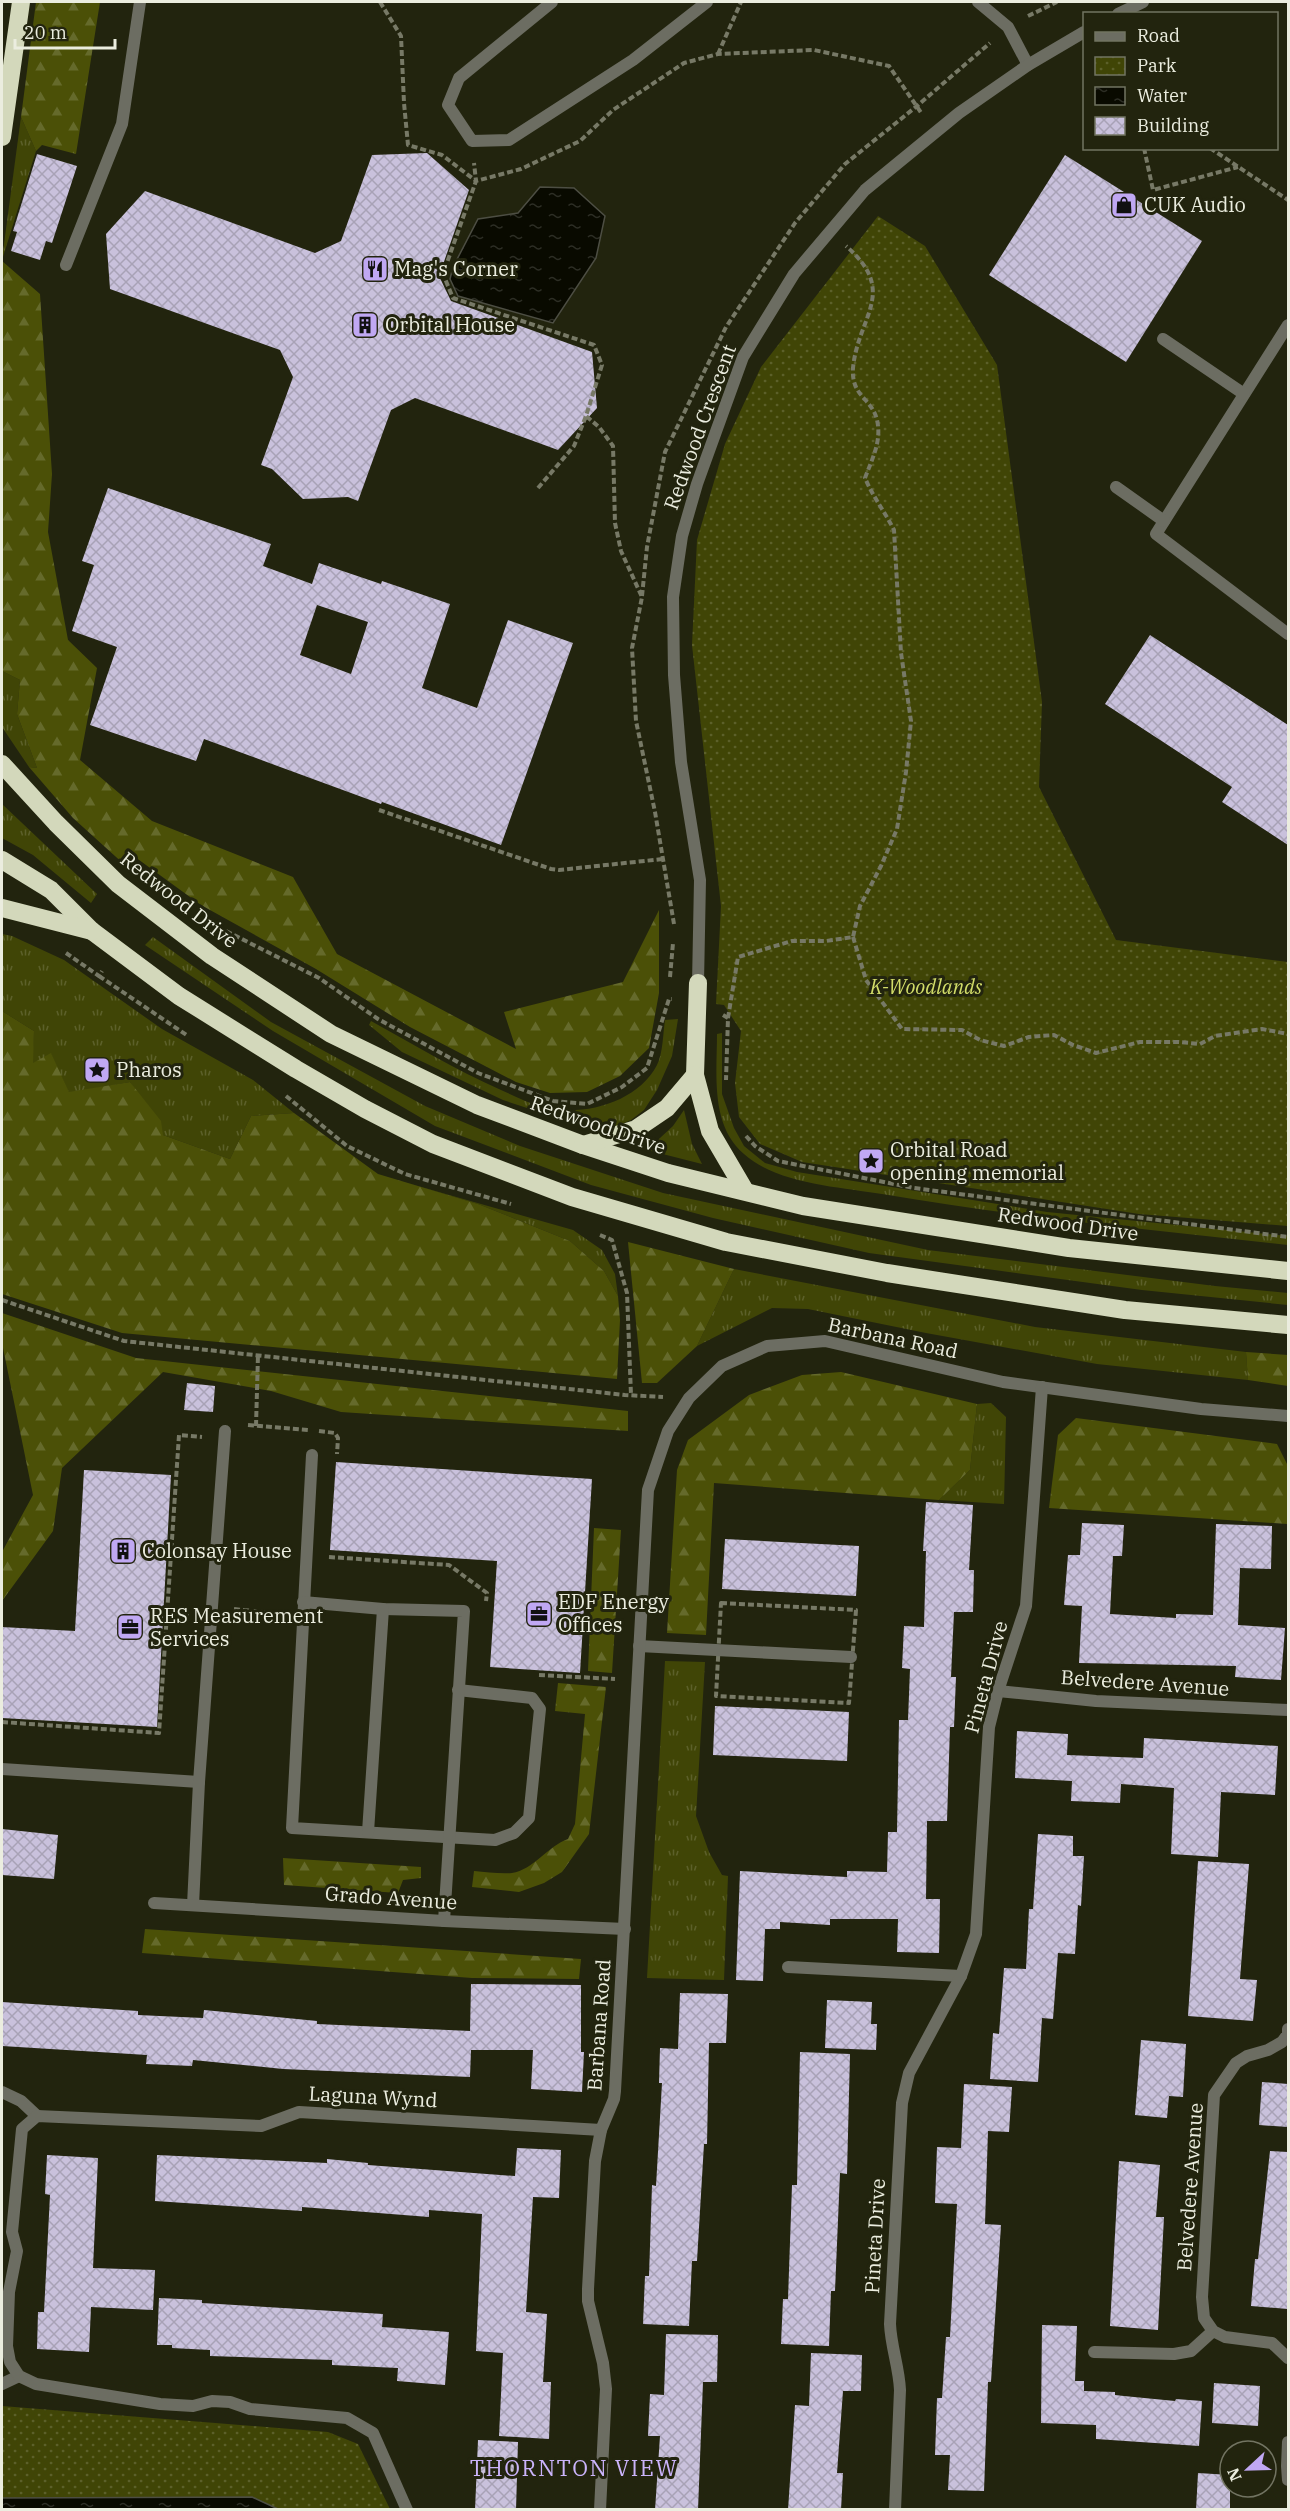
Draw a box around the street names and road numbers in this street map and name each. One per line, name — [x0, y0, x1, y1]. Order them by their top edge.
street label: Redwood Crescent — [657, 340, 742, 513]
street label: Redwood Drive — [115, 845, 244, 954]
street label: Redwood Drive — [527, 1089, 670, 1160]
street label: Redwood Drive — [996, 1200, 1140, 1247]
street label: Barbana Road — [826, 1311, 961, 1364]
street label: Pineta Drive — [958, 1618, 1013, 1736]
street label: Belvedere Avenue — [1060, 1663, 1230, 1702]
street label: Grado Avenue — [324, 1879, 458, 1916]
street label: Barbana Road — [580, 1958, 617, 2092]
street label: Laguna Wynd — [308, 2080, 438, 2113]
street label: Belvedere Avenue — [1170, 2102, 1209, 2272]
street label: Pineta Drive — [858, 2178, 891, 2294]

